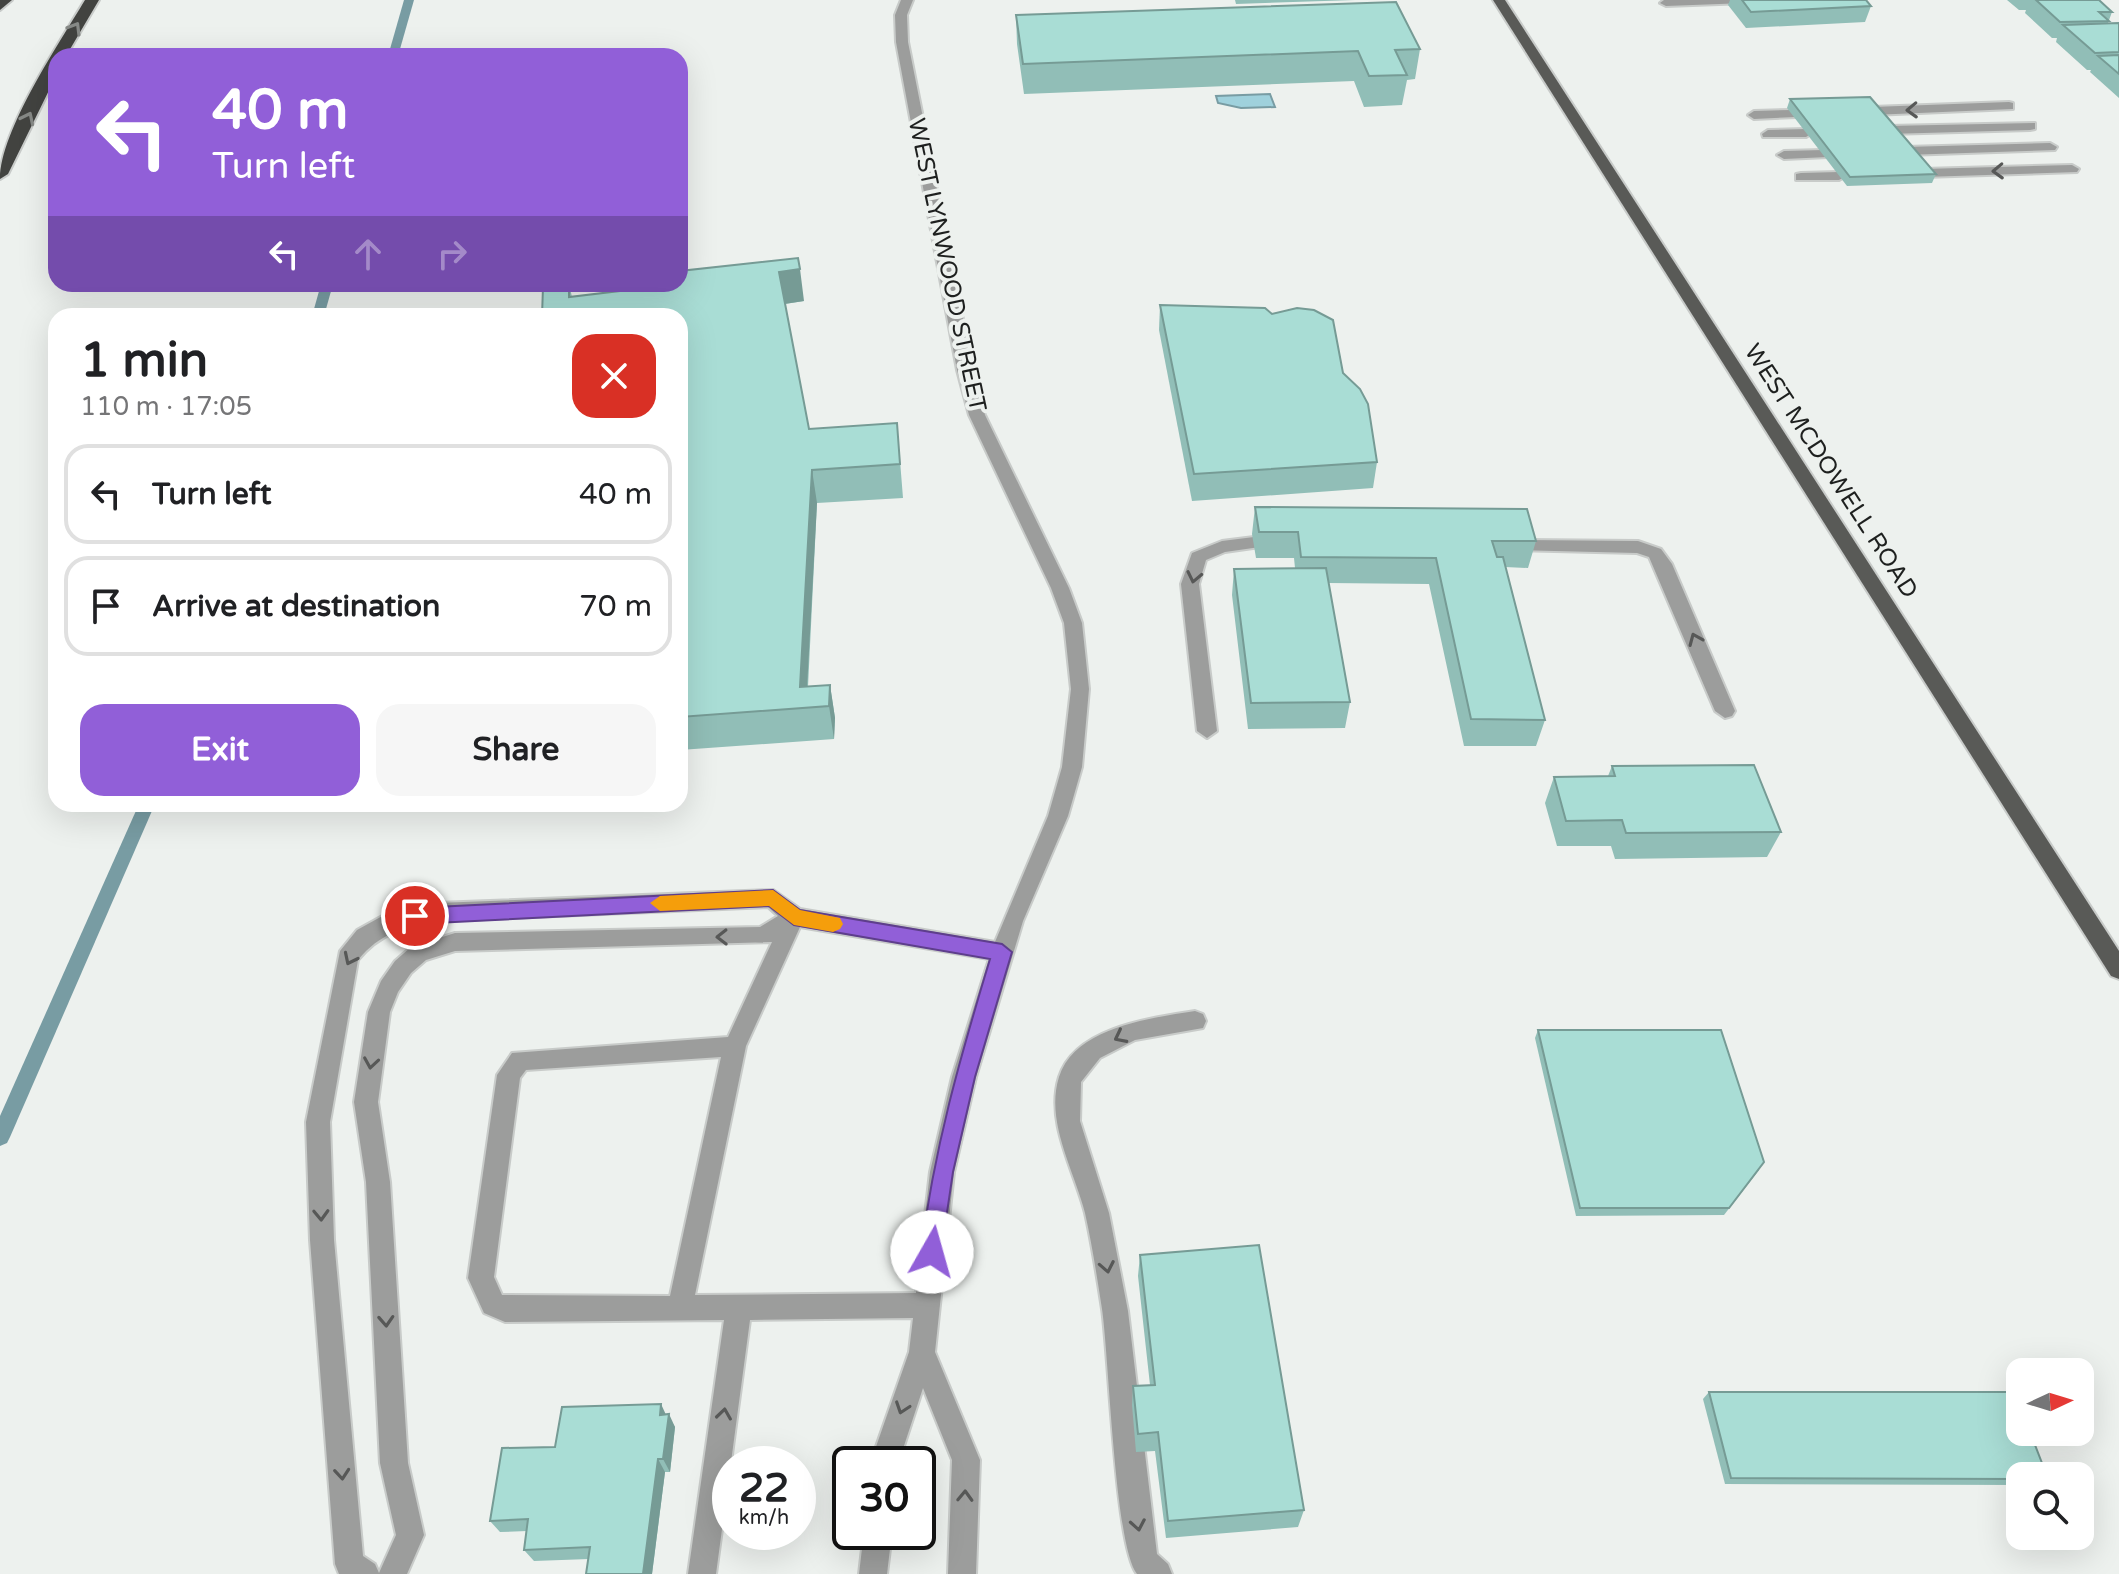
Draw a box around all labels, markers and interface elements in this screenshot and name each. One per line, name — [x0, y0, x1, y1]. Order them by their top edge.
one-way arrow — [65, 22, 81, 37]
text: 40 m — [212, 77, 348, 144]
icon: left — [80, 80, 184, 184]
one-way arrow — [1905, 101, 1918, 118]
one-way arrow — [18, 111, 34, 126]
street label: WEST LYNWOOD STREET — [902, 116, 992, 415]
text: Turn left — [212, 145, 355, 188]
one-way arrow — [1991, 162, 2004, 179]
icon: left — [262, 232, 306, 276]
icon: ahead — [346, 232, 390, 276]
icon: right — [430, 232, 474, 276]
text: 1 min — [80, 332, 208, 390]
button: close — [572, 334, 656, 418]
street label: WEST MCDOWELL ROAD — [1738, 338, 1924, 604]
text: 110 m · 17:05 — [80, 391, 252, 422]
icon: left — [84, 472, 128, 516]
text: Turn left — [152, 476, 271, 513]
text: 40 m — [579, 476, 652, 513]
one-way arrow — [1186, 569, 1203, 583]
icon: arrive — [84, 584, 128, 628]
text: Arrive at destination — [152, 588, 440, 625]
text: 70 m — [579, 588, 652, 625]
one-way arrow — [1689, 633, 1705, 647]
button: Exit — [80, 704, 360, 796]
button: Share — [376, 704, 656, 796]
pin — [381, 882, 449, 950]
icon: arrive — [393, 894, 437, 938]
one-way arrow — [715, 928, 728, 945]
one-way arrow — [344, 951, 360, 966]
one-way arrow — [1113, 1027, 1128, 1043]
one-way arrow — [364, 1056, 381, 1070]
one-way arrow — [313, 1209, 330, 1222]
position arrow — [890, 1210, 974, 1294]
one-way arrow — [1097, 1261, 1114, 1274]
one-way arrow — [377, 1315, 394, 1328]
north arrow — [2006, 1358, 2094, 1446]
map controls — [2006, 1358, 2094, 1550]
one-way arrow — [895, 1400, 912, 1414]
one-way arrow — [715, 1407, 732, 1420]
speed limit sign: 30 — [832, 1446, 936, 1550]
button: search — [2006, 1462, 2094, 1550]
text: 22 — [739, 1464, 789, 1512]
one-way arrow — [333, 1468, 350, 1481]
one-way arrow — [957, 1489, 974, 1502]
text: km/h — [739, 1506, 789, 1530]
one-way arrow — [1129, 1518, 1146, 1532]

